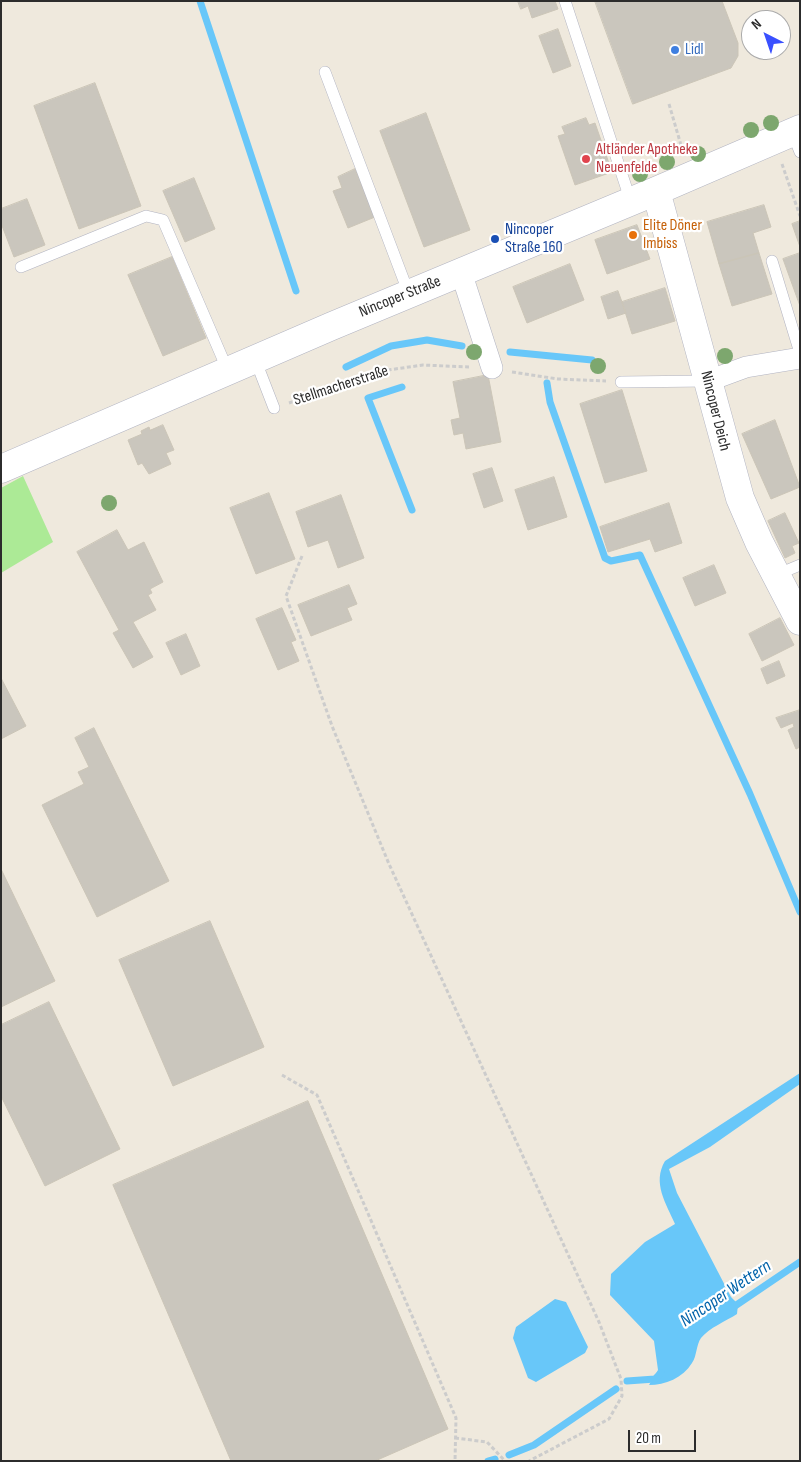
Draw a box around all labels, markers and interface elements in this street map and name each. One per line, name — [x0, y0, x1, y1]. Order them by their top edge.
north arrow — [741, 10, 791, 60]
text: N — [748, 15, 765, 33]
place label: Lidl — [685, 40, 704, 60]
marker: Lidl — [669, 44, 681, 56]
place label: Altländer Apotheke Neuenfelde — [596, 140, 698, 178]
marker: Altländer Apotheke Neuenfelde — [580, 153, 592, 165]
place label: Elite Döner Imbiss — [643, 216, 702, 254]
place label: Nincoper Straße 160 — [505, 220, 563, 258]
marker: Elite Döner Imbiss — [627, 229, 639, 241]
marker: Nincoper Straße 160 — [489, 233, 501, 245]
street label: Nincoper Straße — [356, 272, 444, 322]
street label: Stellmacherstraße — [291, 362, 391, 410]
street label: Nincoper Deich — [696, 369, 734, 453]
water label: Nincoper Wettern — [677, 1256, 775, 1332]
scale bar — [631, 1420, 698, 1452]
text: 20 m — [636, 1429, 661, 1448]

